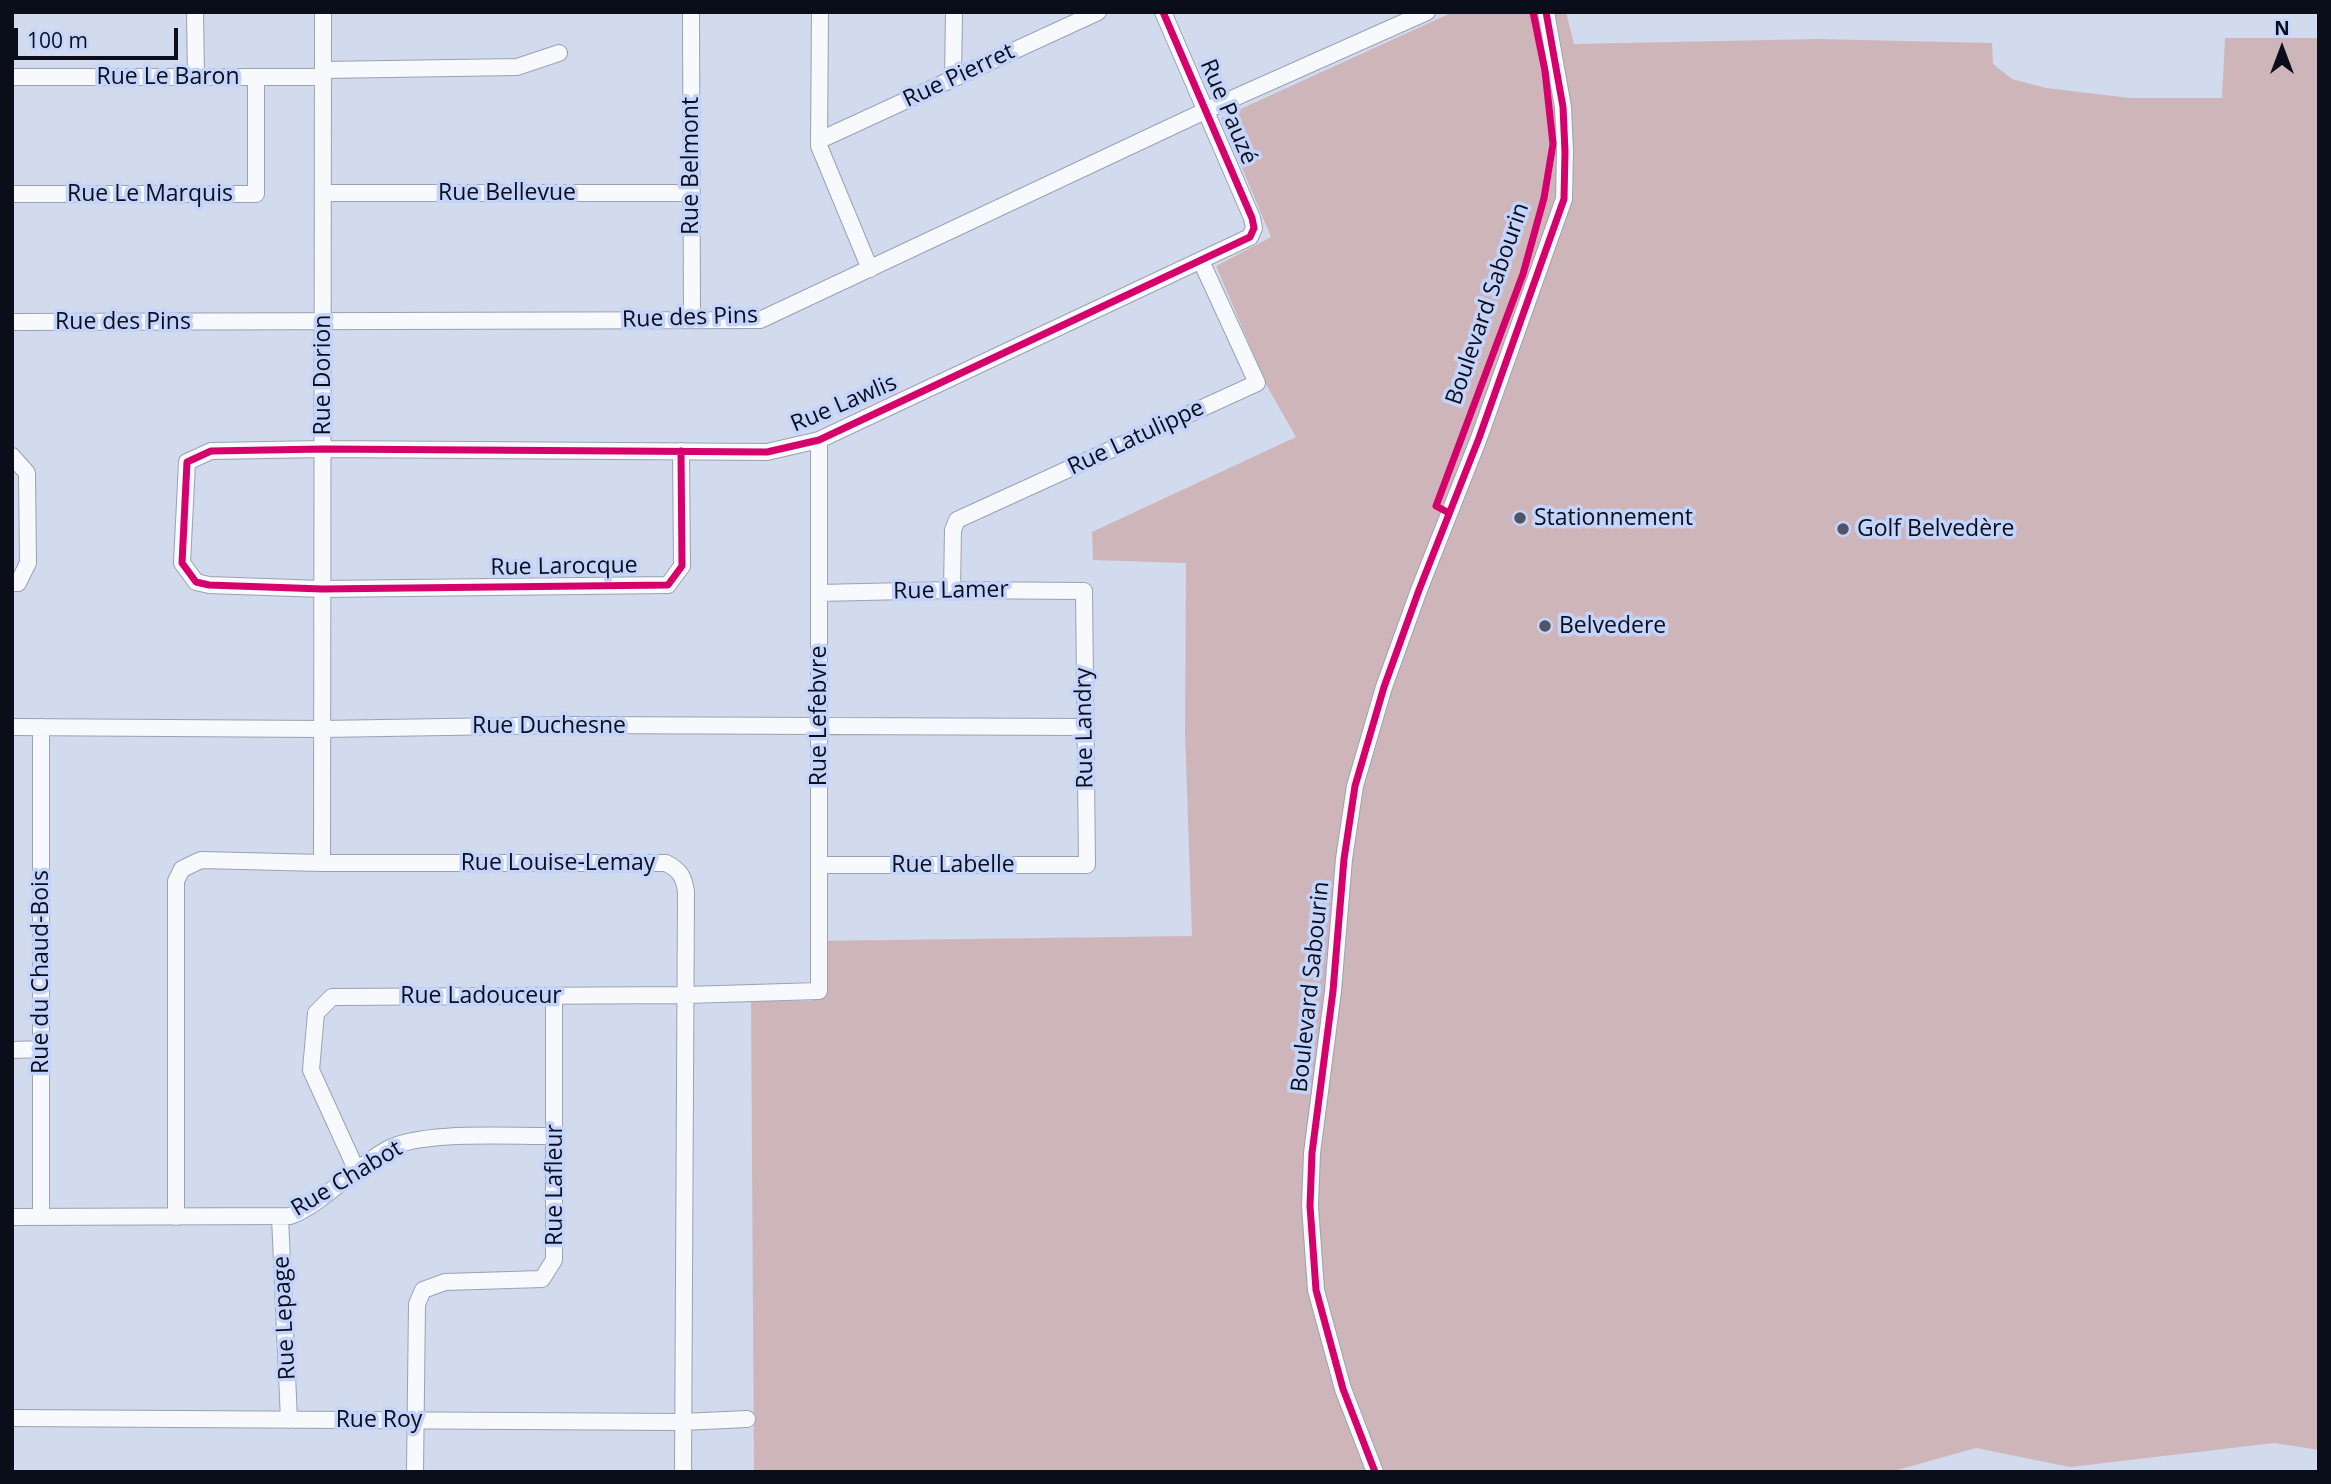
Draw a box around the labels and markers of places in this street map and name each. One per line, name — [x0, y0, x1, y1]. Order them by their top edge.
place label: Stationnement — [1534, 504, 1693, 532]
marker: Stationnement — [1512, 510, 1528, 526]
place label: Golf Belvedère — [1857, 515, 2014, 543]
marker: Golf Belvedère — [1835, 521, 1851, 537]
place label: Belvedere — [1559, 612, 1666, 640]
marker: Belvedere — [1537, 618, 1553, 634]

